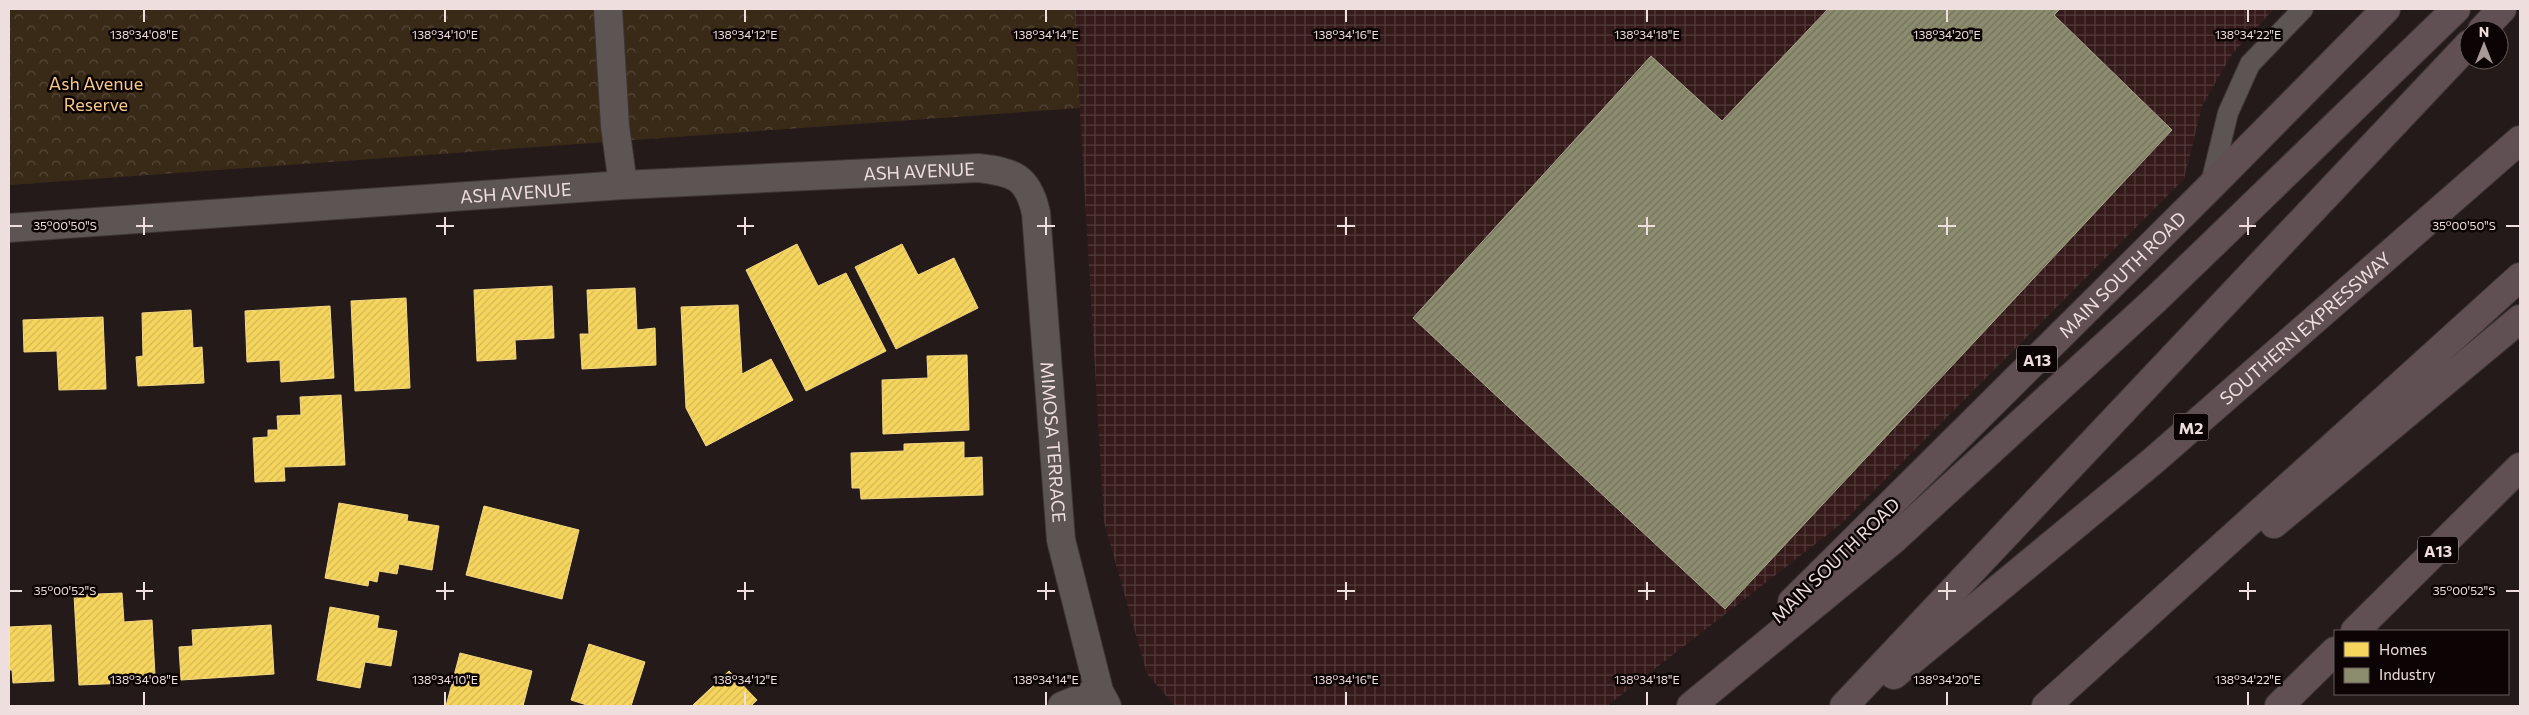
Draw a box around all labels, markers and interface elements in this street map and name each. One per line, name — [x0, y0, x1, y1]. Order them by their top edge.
north arrow — [2459, 20, 2509, 70]
text: N — [2479, 23, 2489, 40]
text: 138°34'08"E — [110, 27, 178, 41]
text: 138°34'10"E — [412, 27, 478, 41]
text: 138°34'12"E — [713, 27, 777, 41]
text: 138°34'14"E — [1013, 27, 1079, 41]
text: 138°34'16"E — [1313, 27, 1379, 41]
text: 138°34'18"E — [1614, 27, 1680, 41]
text: 138°34'20"E — [1913, 27, 1981, 41]
text: 138°34'22"E — [2215, 27, 2281, 41]
park label: Ash Avenue Reserve — [49, 72, 143, 115]
street label: ASH AVENUE — [863, 157, 975, 184]
street label: ASH AVENUE — [459, 178, 572, 207]
street label: MAIN SOUTH ROAD — [2054, 207, 2190, 342]
text: 35°00'50"S — [33, 218, 97, 232]
text: 35°00'50"S — [2432, 218, 2496, 232]
street label: SOUTHERN EXPRESSWAY — [2215, 247, 2396, 409]
road number: A13 — [2017, 346, 2057, 372]
street label: MIMOSA TERRACE — [1036, 361, 1071, 523]
road number: M2 — [2174, 414, 2208, 441]
street label: MAIN SOUTH ROAD — [1766, 493, 1904, 627]
road number: A13 — [2418, 536, 2458, 564]
text: 35°00'52"S — [34, 583, 96, 597]
text: 35°00'52"S — [2433, 583, 2495, 597]
legend — [2334, 630, 2509, 695]
text: Homes — [2379, 640, 2427, 658]
text: Industry — [2379, 665, 2436, 683]
text: 138°34'08"E — [110, 672, 178, 686]
text: 138°34'10"E — [412, 672, 478, 686]
text: 138°34'12"E — [713, 672, 777, 686]
text: 138°34'14"E — [1013, 672, 1079, 686]
text: 138°34'16"E — [1313, 672, 1379, 686]
text: 138°34'18"E — [1614, 672, 1680, 686]
text: 138°34'20"E — [1913, 672, 1981, 686]
text: 138°34'22"E — [2215, 672, 2281, 686]

